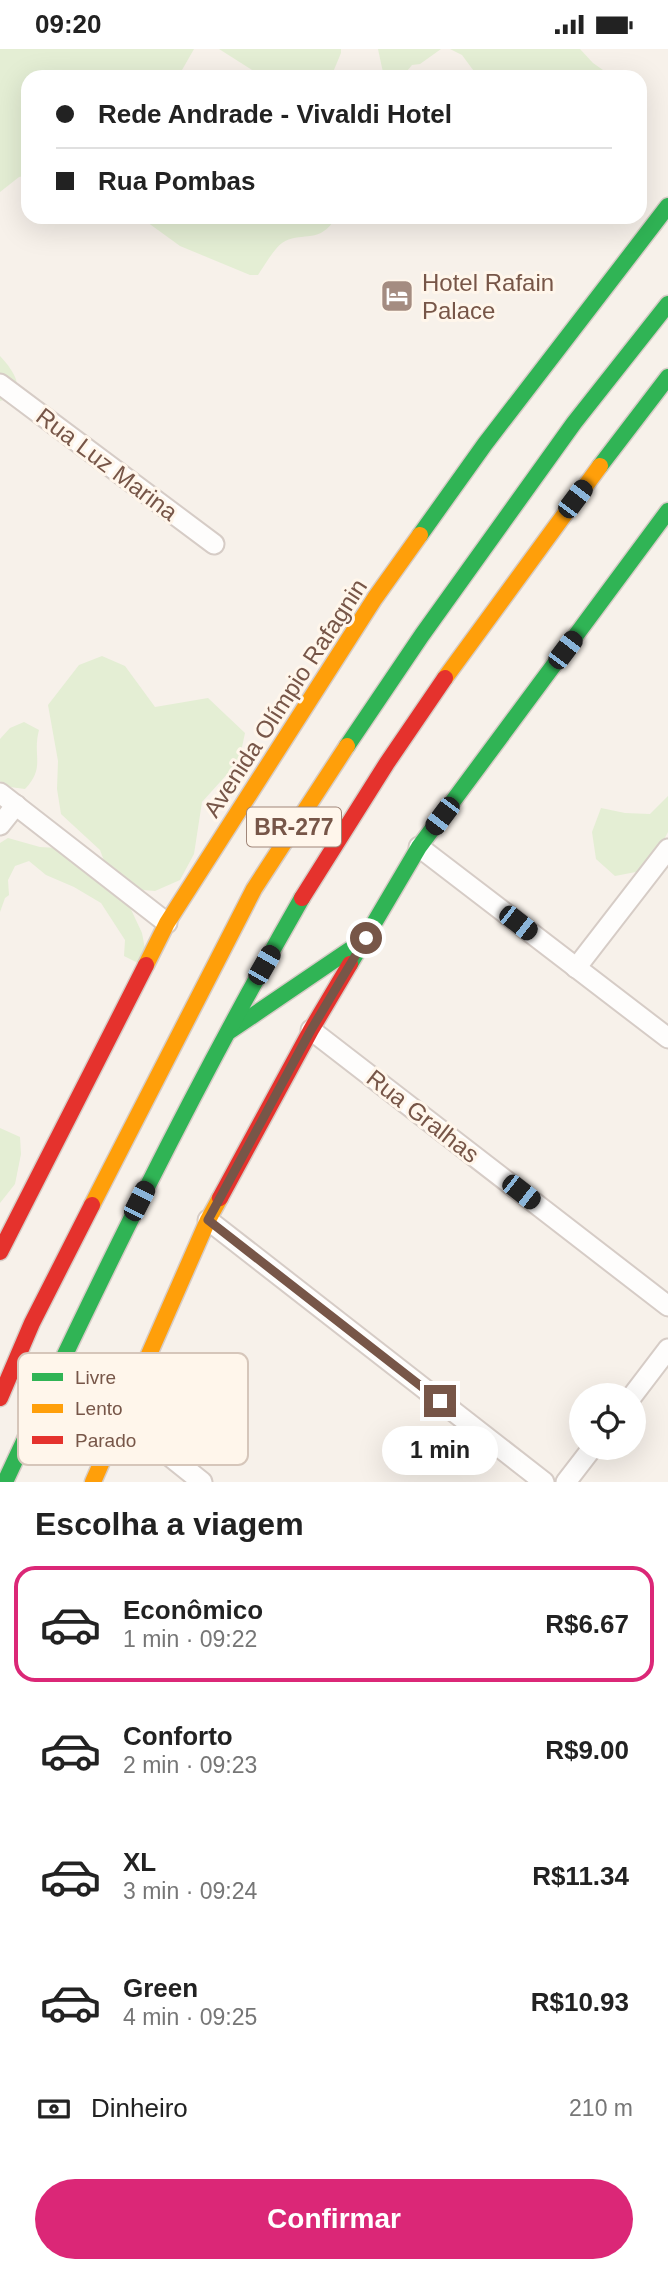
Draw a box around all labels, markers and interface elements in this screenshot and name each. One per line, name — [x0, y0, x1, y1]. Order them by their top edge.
text: 09:20 — [35, 9, 102, 39]
text: Rede Andrade - Vivaldi Hotel — [98, 99, 452, 129]
text: Rua Pombas — [98, 166, 256, 196]
place label: Hotel Rafain Palace — [422, 269, 554, 324]
hotel icon: Hotel Rafain Palace — [378, 277, 416, 315]
street label: Rua Luz Marina — [31, 402, 183, 526]
car — [554, 476, 597, 522]
street label: Avenida Olímpio Rafagnin — [198, 574, 372, 822]
car — [544, 627, 587, 673]
car — [421, 793, 464, 839]
road number: BR-277 — [247, 807, 341, 847]
car — [495, 902, 542, 944]
route start — [350, 922, 382, 954]
car — [245, 942, 284, 988]
street label: Rua Gralhas — [362, 1064, 484, 1168]
car — [498, 1171, 545, 1213]
car — [121, 1178, 158, 1224]
legend — [18, 1353, 248, 1465]
text: Livre — [75, 1367, 116, 1388]
map controls — [569, 1383, 646, 1460]
button: locate — [569, 1383, 646, 1460]
route end — [424, 1385, 456, 1417]
text: Lento — [75, 1398, 123, 1419]
callout: 1 min — [382, 1425, 498, 1475]
text: Parado — [75, 1430, 136, 1451]
text: 1 min — [410, 1437, 470, 1463]
text: Escolha a viagem — [35, 1506, 304, 1542]
icon: car — [39, 1593, 102, 1656]
text: Econômico — [123, 1595, 263, 1625]
text: R$6.67 — [545, 1609, 629, 1639]
text: 1 min · 09:22 — [123, 1626, 257, 1652]
icon: car — [39, 1719, 102, 1782]
text: Conforto — [123, 1721, 233, 1751]
text: R$9.00 — [545, 1735, 629, 1765]
text: 2 min · 09:23 — [123, 1752, 257, 1778]
icon: car — [39, 1845, 102, 1908]
text: XL — [123, 1847, 156, 1877]
text: R$11.34 — [532, 1861, 629, 1891]
text: 3 min · 09:24 — [123, 1878, 257, 1904]
icon: car — [39, 1971, 102, 2034]
text: Green — [123, 1973, 198, 2003]
text: R$10.93 — [531, 1987, 629, 2017]
text: 4 min · 09:25 — [123, 2004, 257, 2030]
icon: cash — [35, 2090, 73, 2128]
text: Dinheiro — [91, 2093, 188, 2123]
text: 210 m — [569, 2095, 633, 2121]
button: Confirmar — [35, 2179, 633, 2259]

